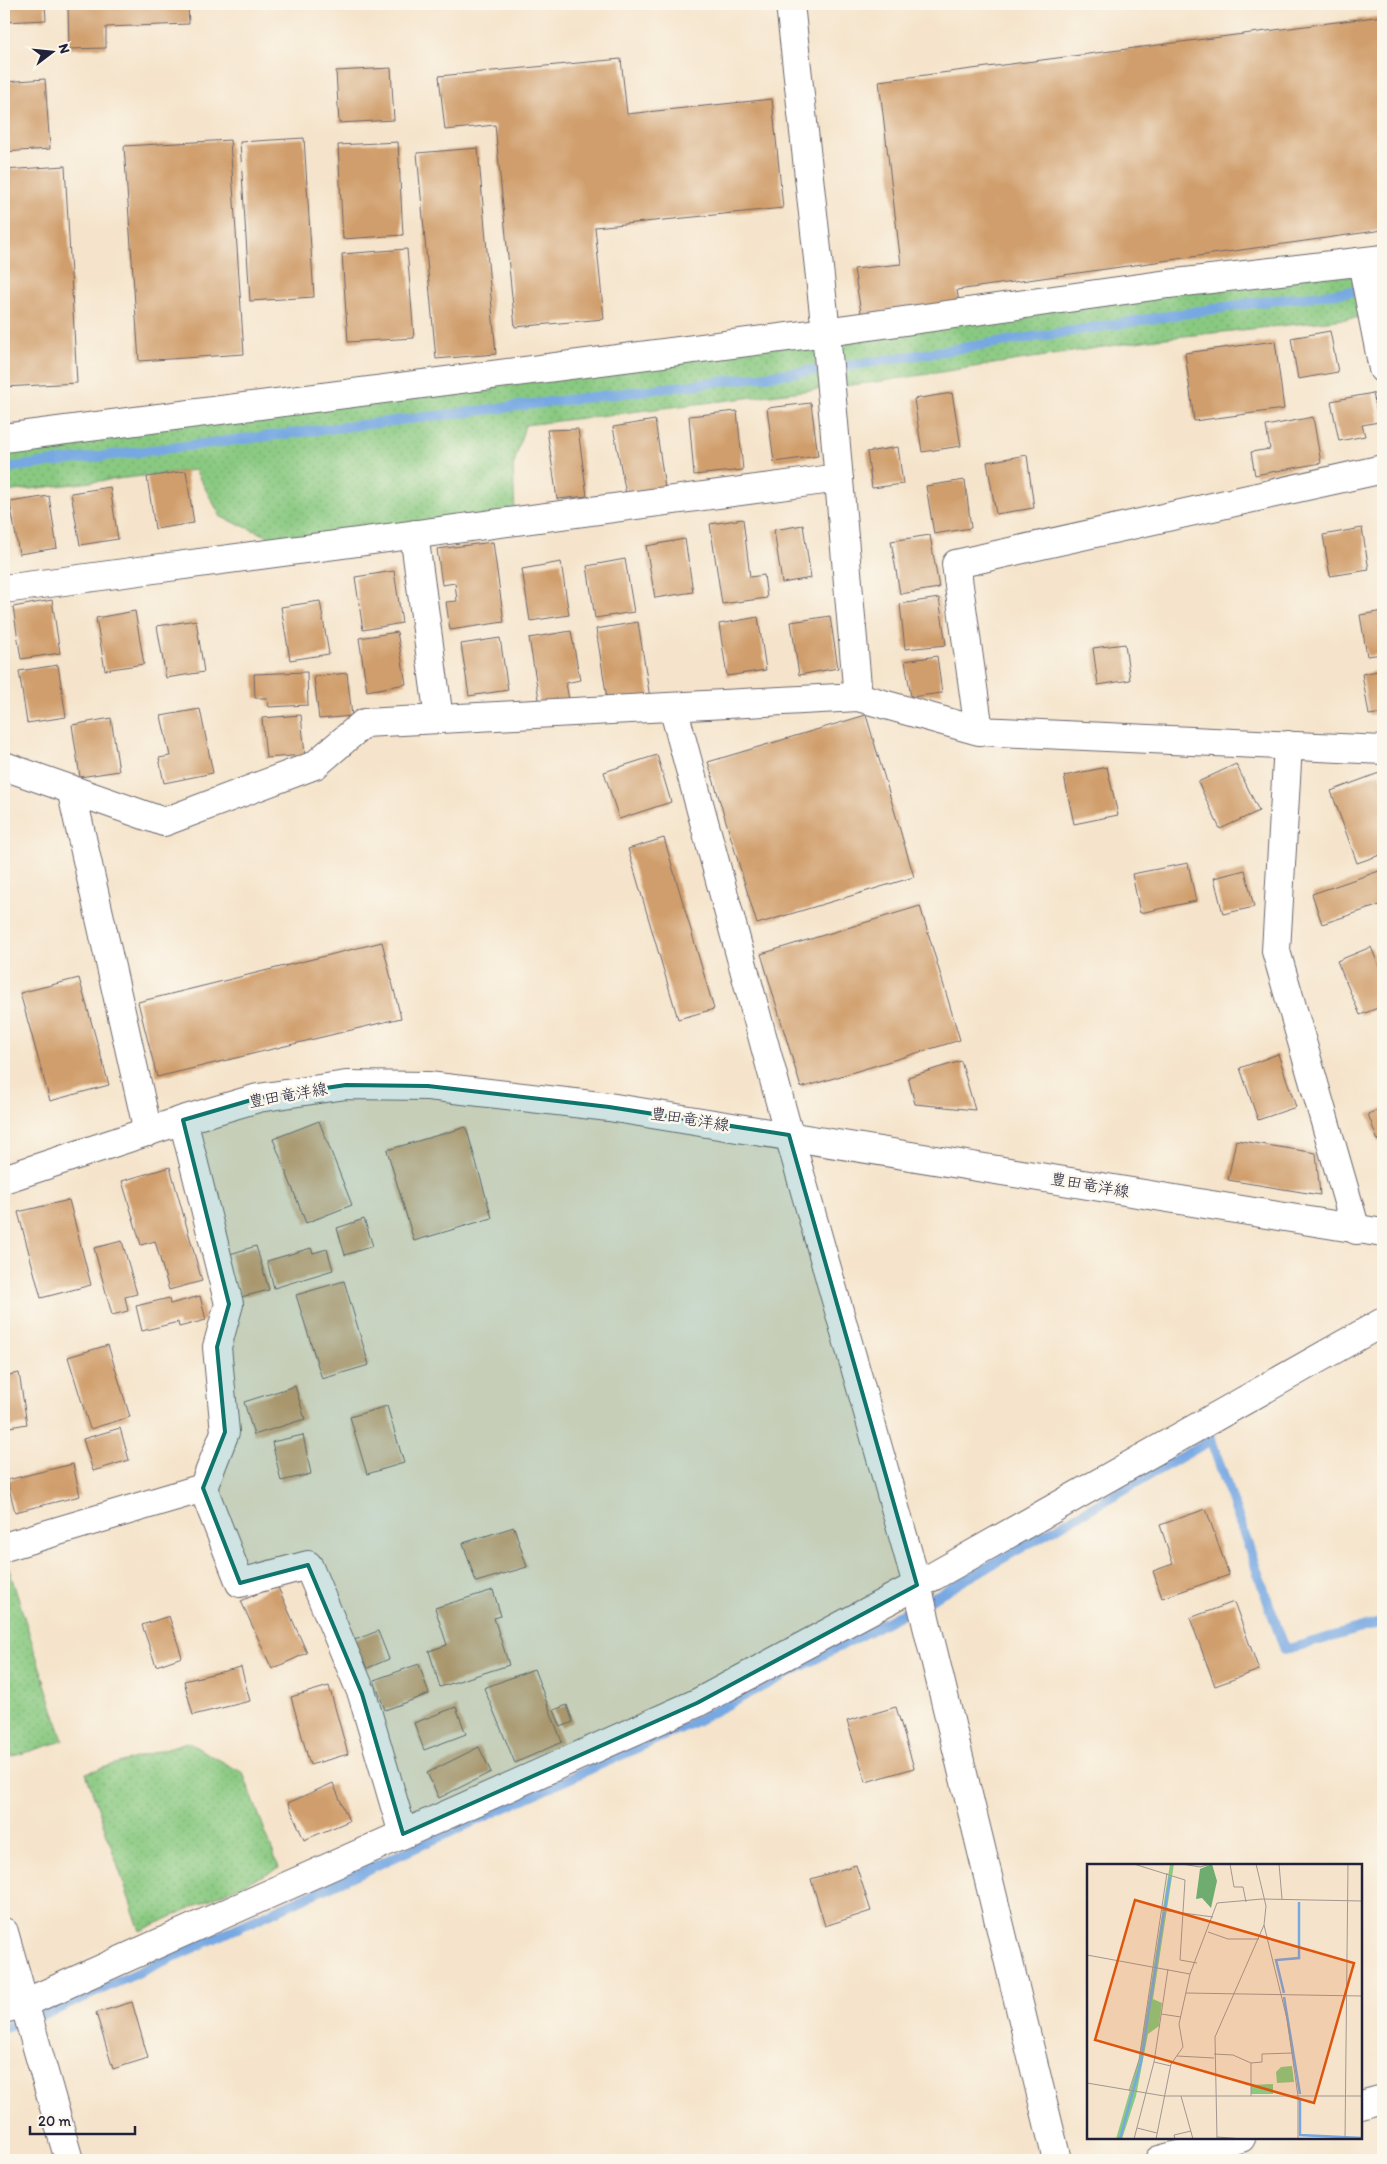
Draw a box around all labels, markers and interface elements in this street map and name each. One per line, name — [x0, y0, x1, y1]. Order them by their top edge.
north arrow — [28, 28, 78, 78]
text: N — [55, 42, 73, 55]
street label: 豊田竜洋線 — [247, 1079, 329, 1111]
street label: 豊田竜洋線 — [649, 1103, 731, 1135]
street label: 豊田竜洋線 — [1049, 1169, 1131, 1201]
inset map — [1087, 1864, 1362, 2139]
scale bar — [30, 2104, 135, 2136]
text: 20 m — [38, 2112, 72, 2130]

